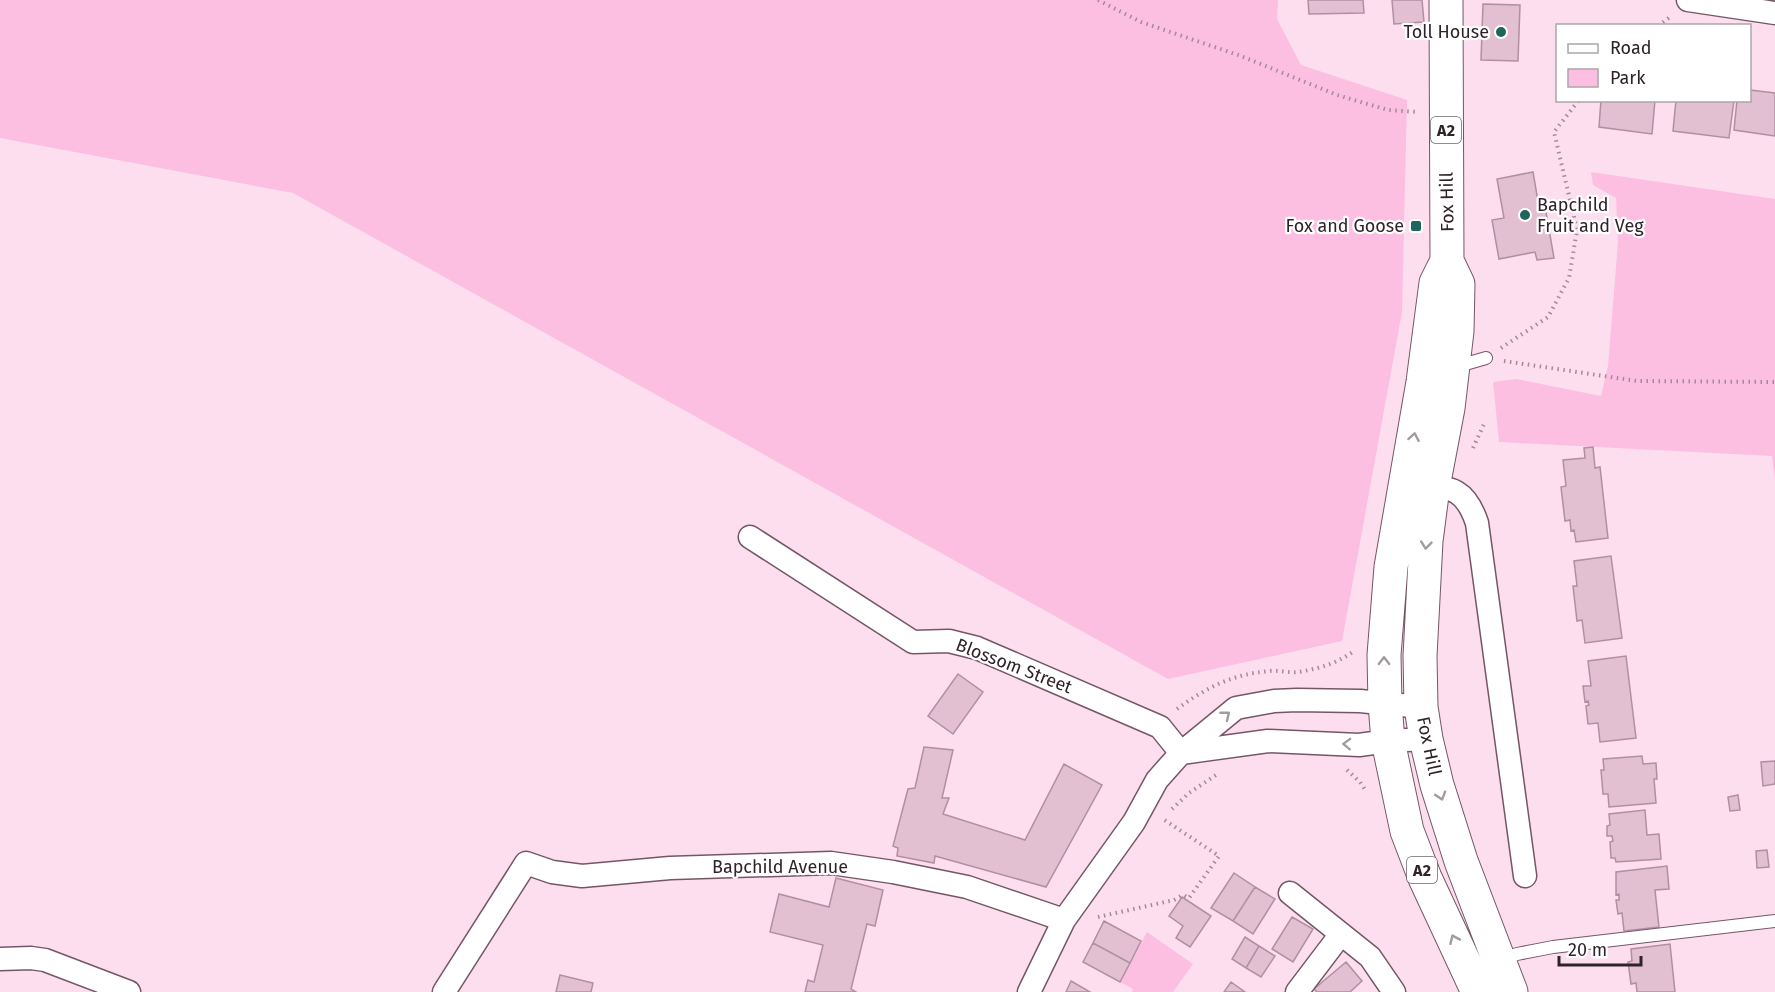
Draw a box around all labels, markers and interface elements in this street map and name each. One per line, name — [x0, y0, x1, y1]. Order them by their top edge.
place label: Toll House — [1403, 21, 1489, 43]
legend — [1556, 24, 1751, 102]
marker: Toll House — [1494, 25, 1508, 39]
text: Road — [1610, 37, 1652, 59]
text: Park — [1610, 67, 1646, 89]
road number: A2 — [1431, 117, 1461, 143]
street label: Fox Hill — [1435, 172, 1459, 232]
place label: Bapchild Fruit and Veg — [1537, 194, 1644, 237]
marker: Bapchild Fruit and Veg — [1518, 208, 1532, 222]
place label: Fox and Goose — [1285, 215, 1404, 237]
marker: Fox and Goose — [1409, 219, 1423, 233]
one-way arrow — [1407, 433, 1420, 443]
one-way arrow — [1420, 541, 1433, 550]
street label: Blossom Street — [953, 634, 1076, 698]
one-way arrow — [1378, 657, 1391, 666]
one-way arrow — [1220, 712, 1231, 723]
street label: Fox Hill — [1412, 714, 1446, 778]
one-way arrow — [1342, 738, 1351, 751]
one-way arrow — [1433, 790, 1446, 801]
street label: Bapchild Avenue — [712, 856, 848, 878]
road number: A2 — [1407, 857, 1437, 883]
scale bar — [1559, 929, 1642, 967]
one-way arrow — [1449, 934, 1461, 945]
text: 20 m — [1568, 939, 1607, 961]

